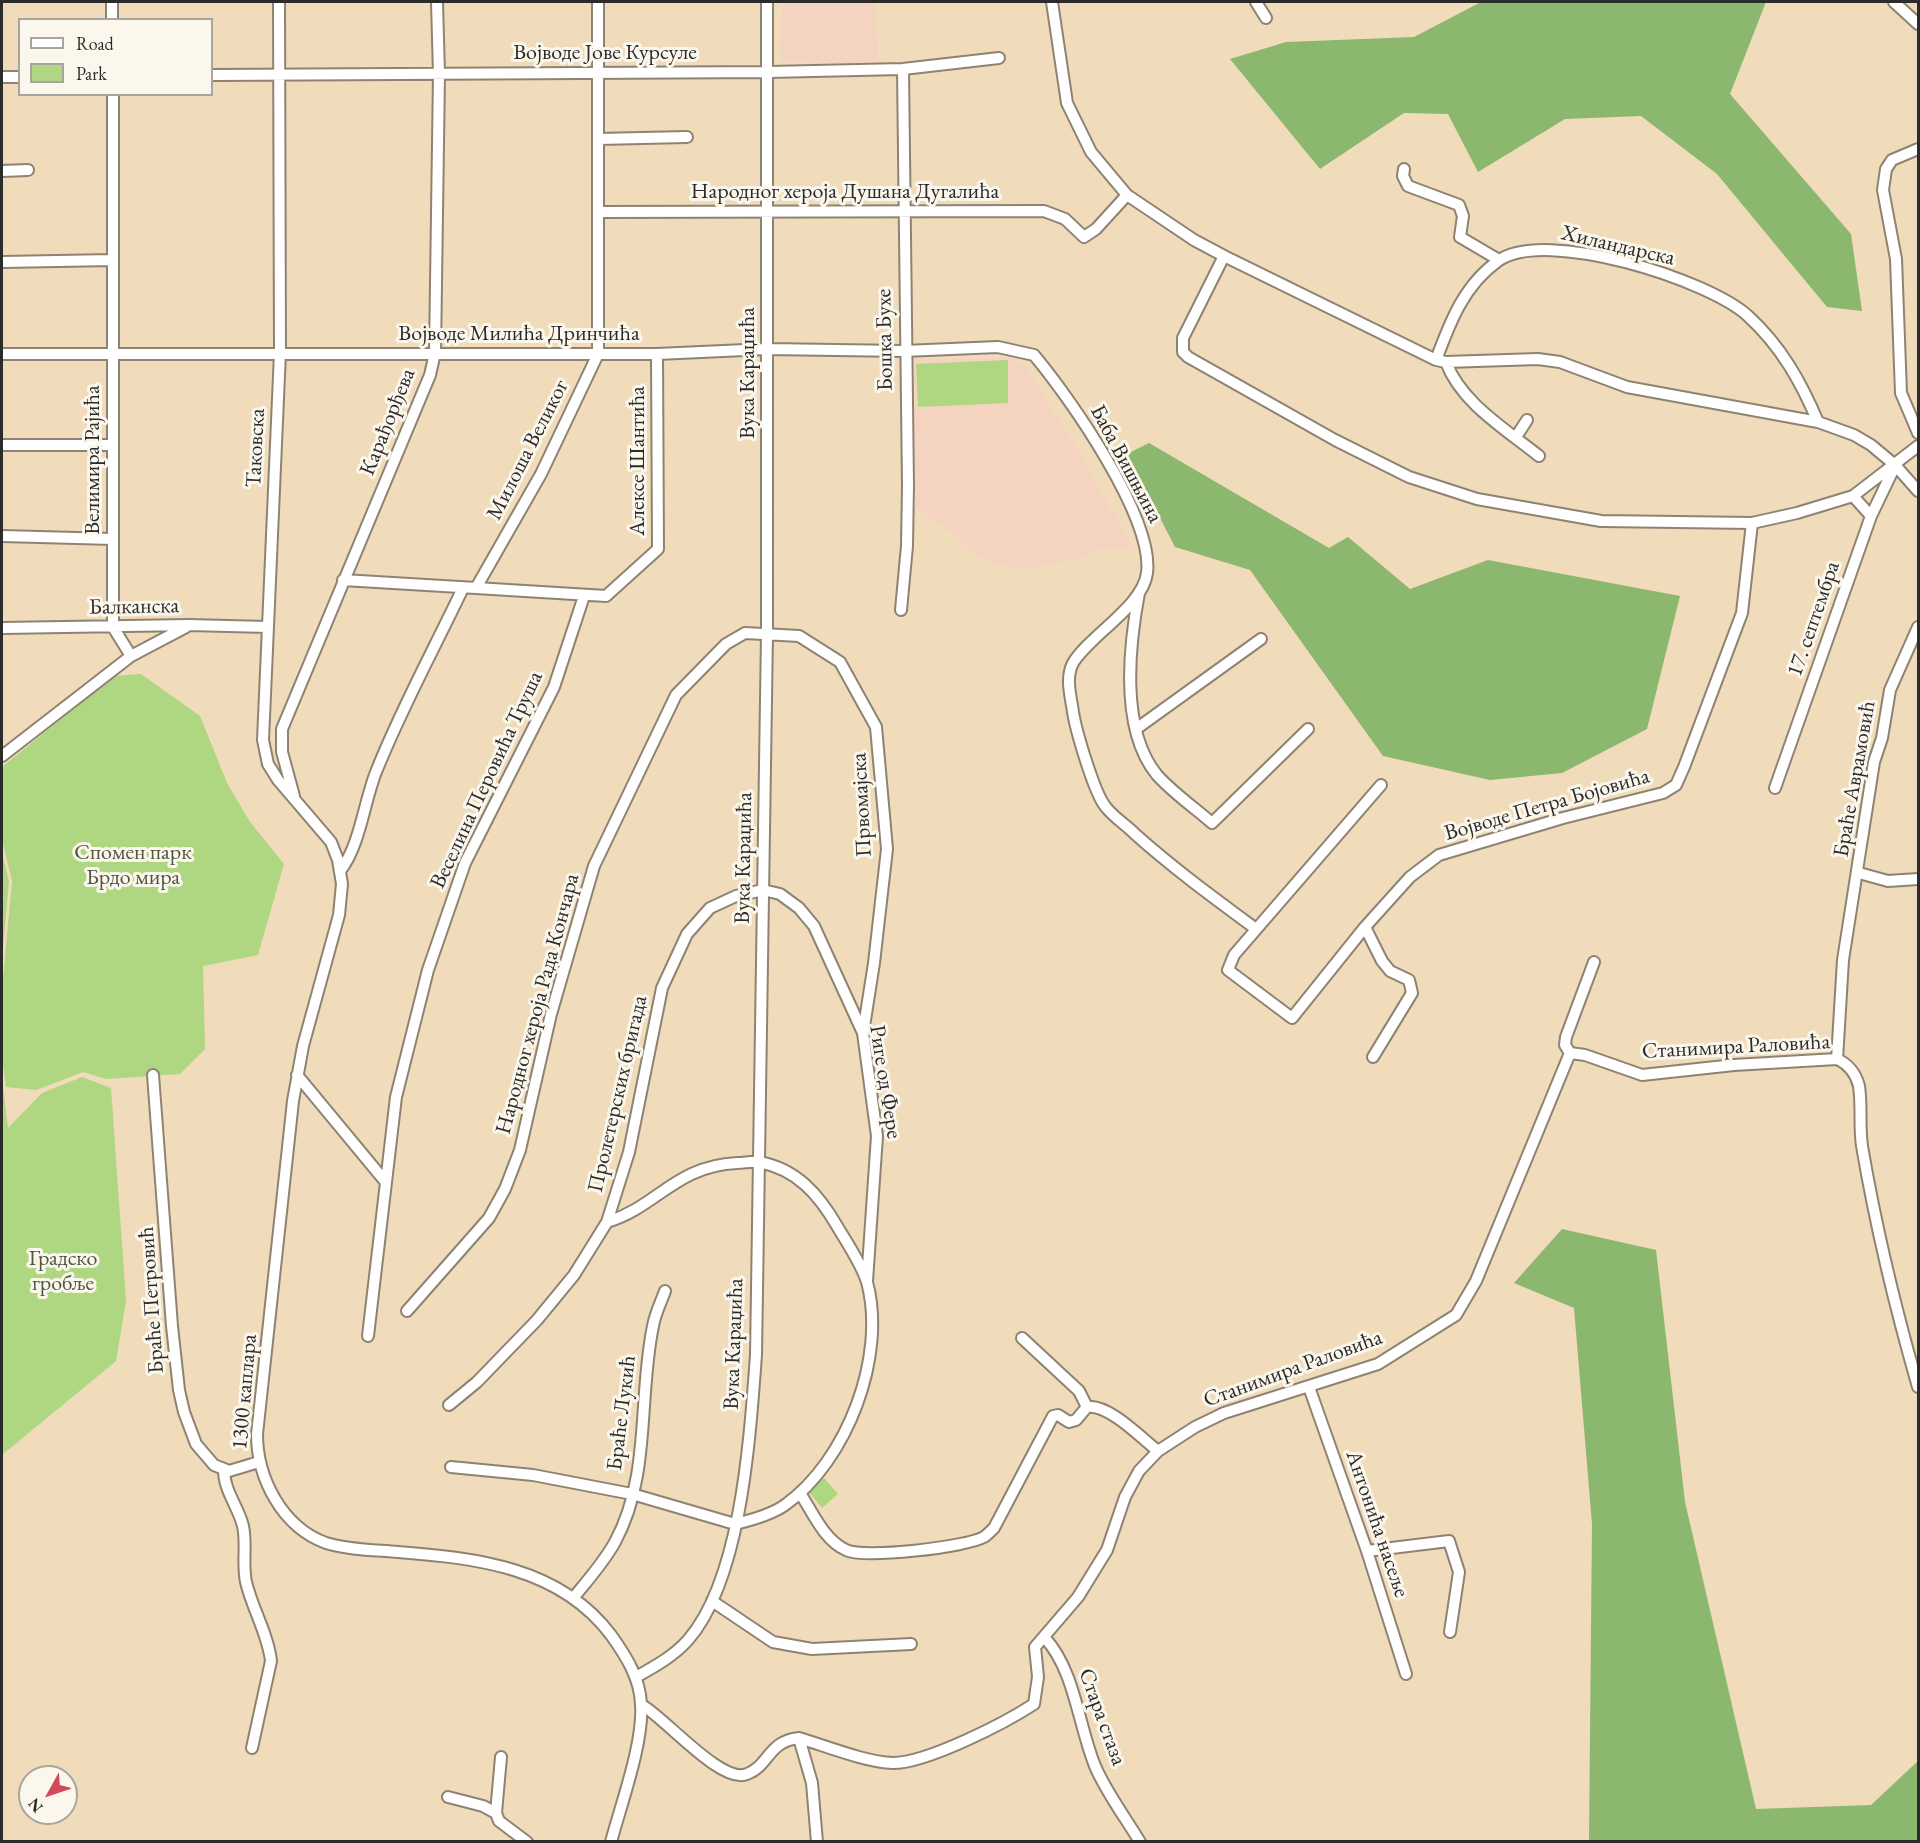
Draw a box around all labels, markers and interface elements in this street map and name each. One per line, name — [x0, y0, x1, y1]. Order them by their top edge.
legend — [18, 18, 213, 96]
text: Road — [76, 32, 114, 55]
street label: Војводе Јове Курсуле — [513, 40, 697, 66]
text: Park — [76, 62, 107, 85]
street label: Народног хероја Душана Дугалића — [691, 179, 999, 205]
street label: Хиландарска — [1559, 220, 1677, 272]
street label: Бошка Бухе — [871, 289, 899, 391]
street label: Вука Караџића — [735, 307, 761, 439]
street label: Војводе Милића Дринчића — [398, 321, 640, 347]
street label: Карађорђева — [355, 365, 421, 479]
street label: Милоша Великог — [481, 376, 575, 524]
street label: Велимира Рајића — [80, 385, 106, 535]
street label: Алексе Шантића — [625, 386, 651, 536]
street label: Баба Вишњина — [1084, 400, 1168, 528]
street label: Таковска — [241, 408, 271, 488]
street label: 17. септембра — [1782, 558, 1846, 680]
street label: Балканска — [89, 593, 179, 621]
street label: Веселина Перовића Труша — [425, 667, 549, 893]
street label: Браће Аврамовић — [1828, 699, 1882, 859]
street label: Првомајска — [846, 752, 878, 858]
street label: Војводе Петра Бојовића — [1441, 763, 1653, 847]
street label: Вука Караџића — [730, 792, 758, 924]
park label: Спомен парк Брдо мира — [74, 840, 192, 891]
street label: Народног хероја Рада Кончара — [490, 871, 586, 1137]
street label: Пролетерских бригада — [582, 993, 654, 1195]
street label: Риге од Фере — [863, 1023, 907, 1141]
street label: Станимира Раловића — [1641, 1029, 1831, 1065]
street label: Браће Петровић — [134, 1225, 170, 1375]
park label: Градско гробље — [29, 1246, 97, 1298]
street label: Вука Караџића — [719, 1278, 749, 1410]
street label: Станимира Раловића — [1200, 1324, 1386, 1414]
street label: 1300 каплара — [227, 1333, 263, 1451]
street label: Браће Лукић — [602, 1354, 642, 1472]
street label: Антонића насеље — [1339, 1447, 1415, 1601]
street label: Стара стаза — [1072, 1665, 1132, 1769]
north arrow — [18, 1765, 78, 1825]
text: N — [23, 1794, 48, 1817]

